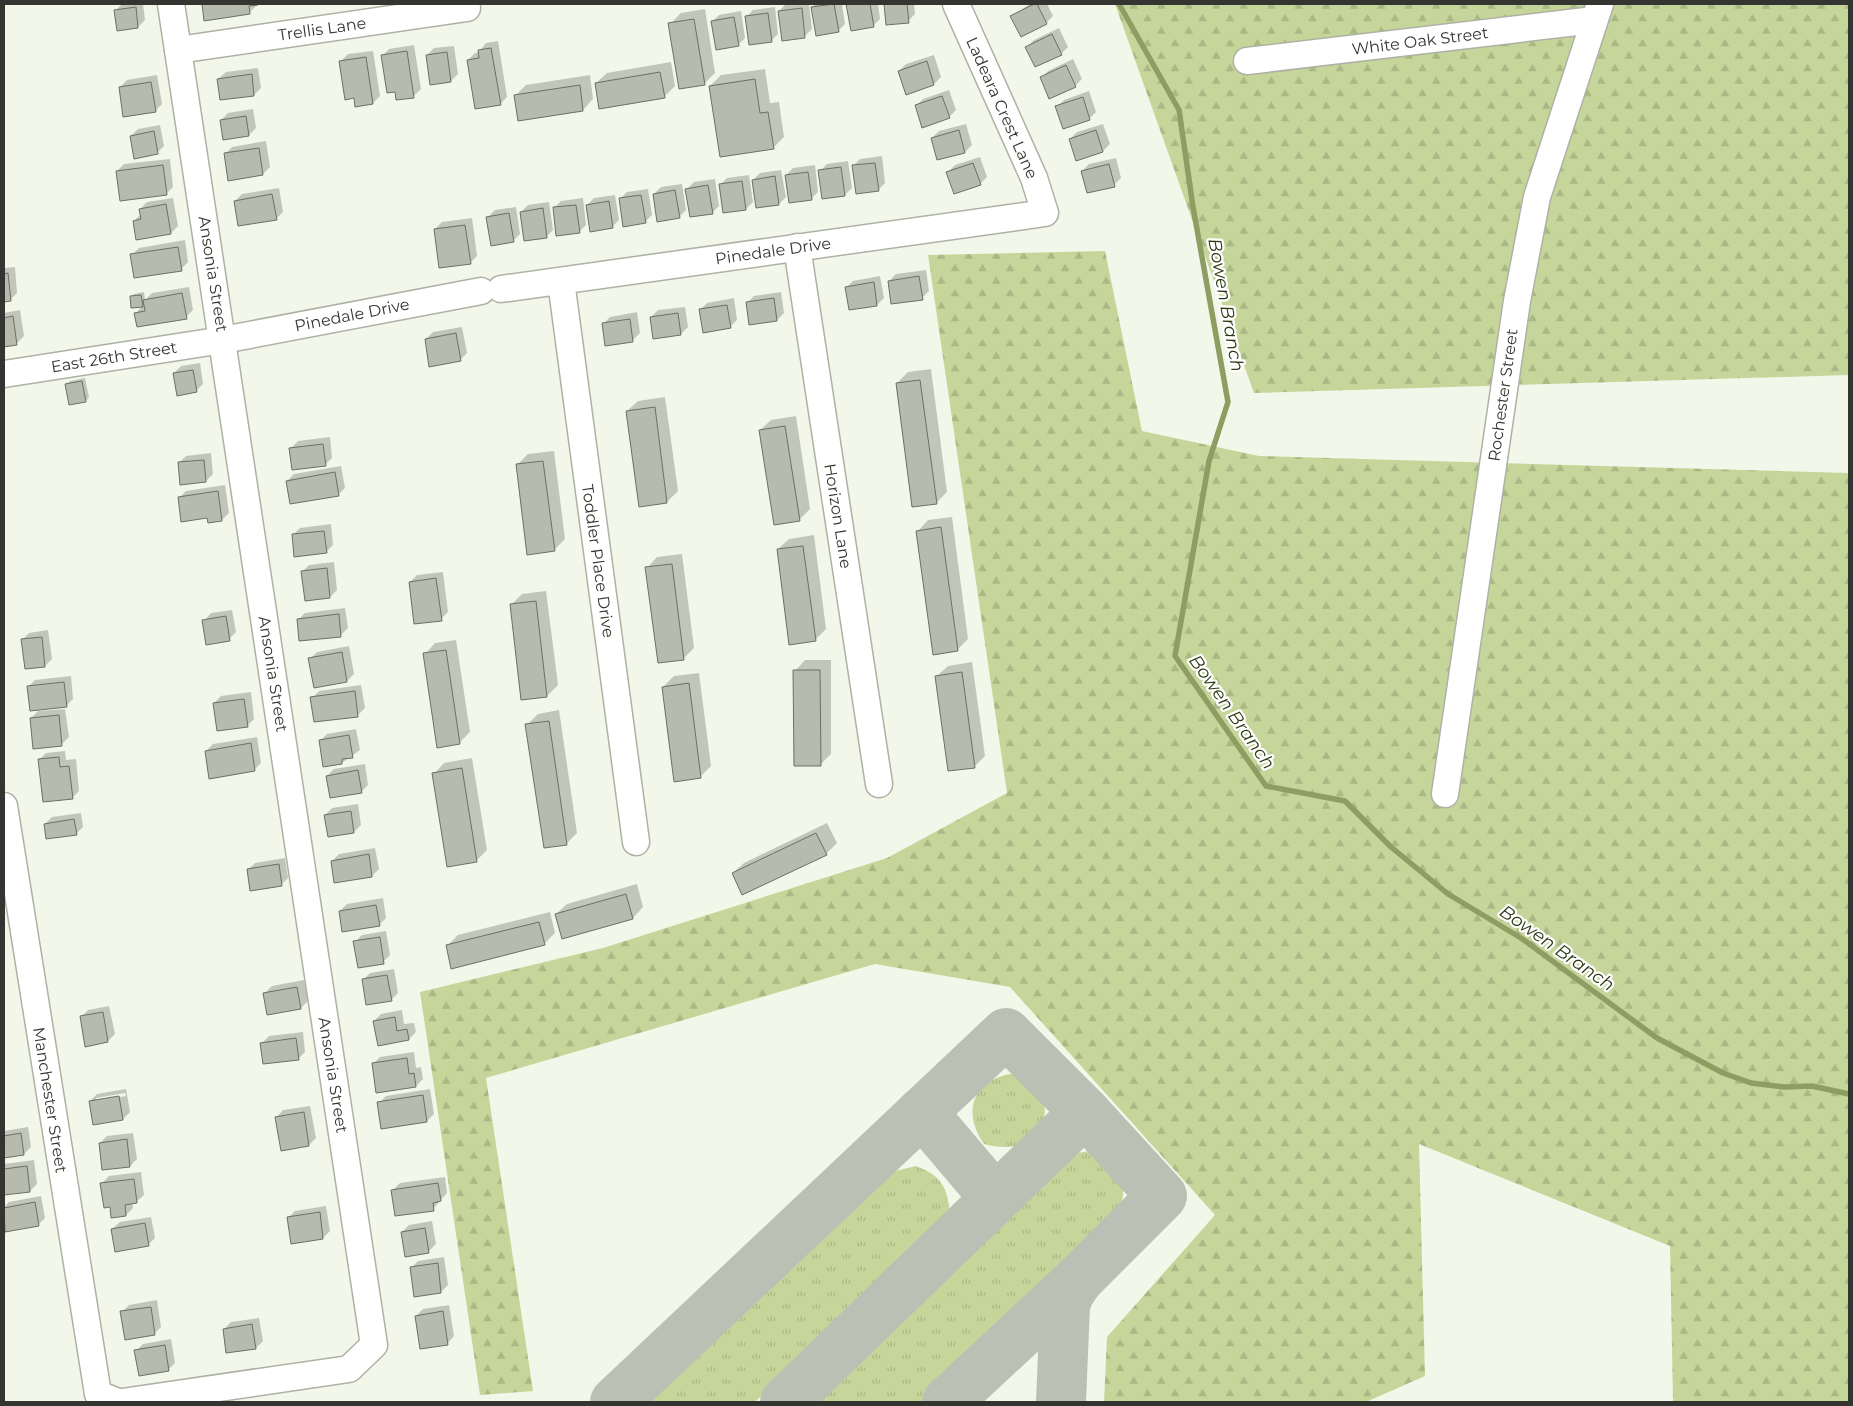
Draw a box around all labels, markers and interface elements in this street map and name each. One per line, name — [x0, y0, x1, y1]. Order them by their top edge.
street label: Trellis Lane — [277, 13, 367, 45]
street label: White Oak Street — [1351, 23, 1490, 59]
street label: Ladeara Crest Lane — [962, 34, 1042, 182]
street label: Ansonia Street — [194, 215, 232, 334]
street label: Pinedale Drive — [714, 233, 832, 269]
water label: Bowen Branch — [1203, 237, 1249, 373]
street label: Pinedale Drive — [293, 295, 411, 335]
street label: Rochester Street — [1484, 327, 1522, 462]
street label: East 26th Street — [50, 338, 179, 376]
street label: Horizon Lane — [820, 462, 856, 570]
street label: Toddler Place Drive — [578, 483, 618, 639]
street label: Ansonia Street — [254, 615, 292, 734]
water label: Bowen Branch — [1184, 650, 1280, 774]
water label: Bowen Branch — [1495, 900, 1619, 996]
street label: Ansonia Street — [314, 1016, 352, 1135]
street label: Manchester Street — [29, 1026, 71, 1175]

